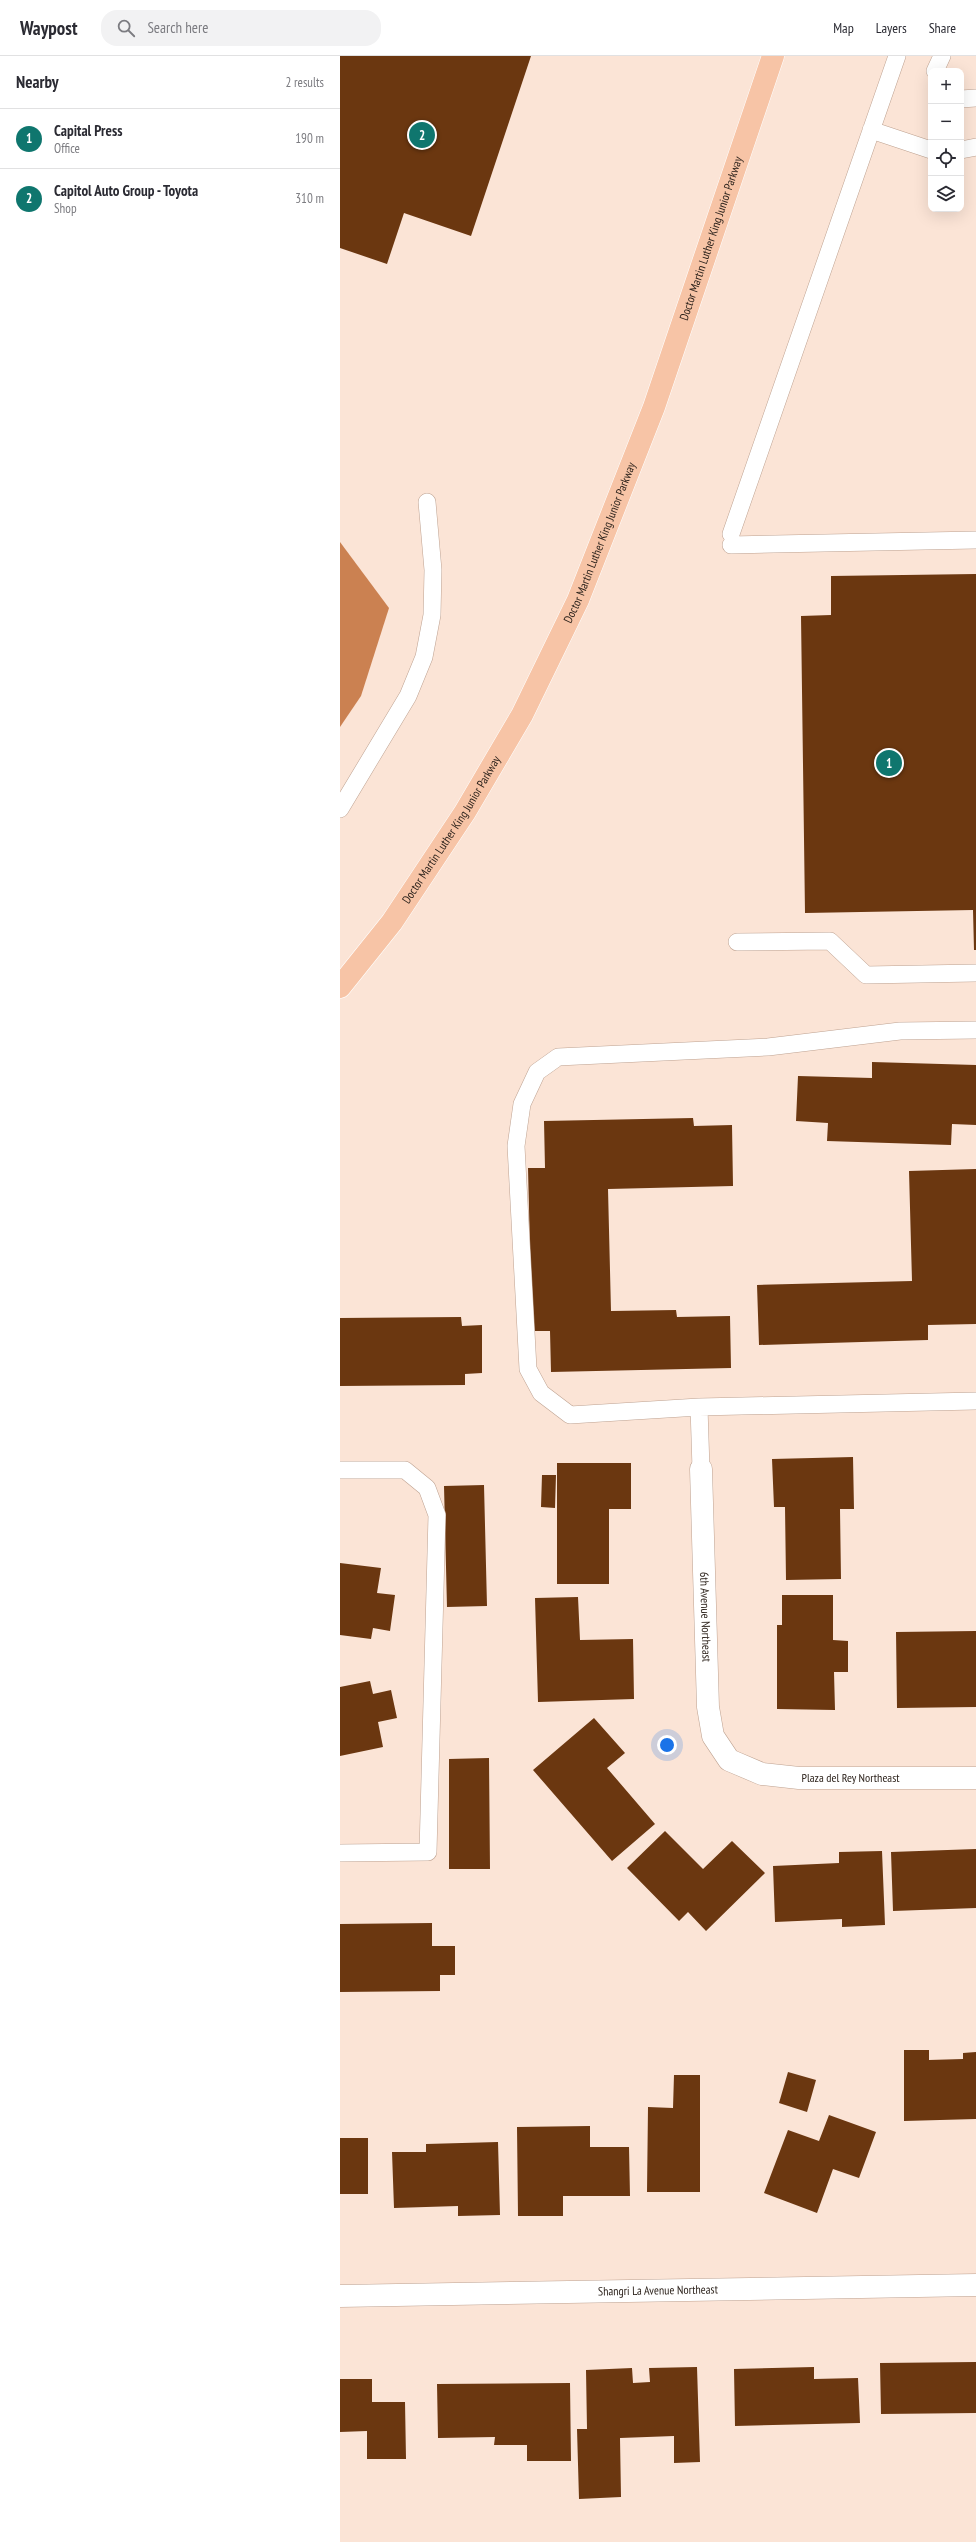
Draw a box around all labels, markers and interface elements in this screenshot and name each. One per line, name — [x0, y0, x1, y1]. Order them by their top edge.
search box — [101, 10, 381, 46]
text: Waypost — [20, 16, 77, 40]
icon: search — [115, 17, 137, 39]
text: Search here — [147, 18, 208, 37]
text: Map — [833, 19, 854, 37]
text: Layers — [876, 19, 907, 37]
text: Share — [929, 19, 956, 37]
map controls — [928, 68, 964, 212]
button: + — [928, 68, 964, 104]
text: Nearby — [16, 71, 59, 93]
text: 2 results — [285, 74, 324, 91]
button: − — [928, 104, 964, 140]
pin: 2 — [409, 120, 435, 150]
text: Capital Press — [54, 121, 122, 140]
text: 1 — [26, 130, 32, 147]
text: 190 m — [295, 130, 324, 147]
text: Office — [54, 140, 80, 157]
button: locate — [928, 140, 964, 176]
street label: Doctor Martin Luther King Junior Parkway — [676, 154, 746, 322]
button: layers — [928, 176, 964, 212]
text: Capitol Auto Group - Toyota — [54, 181, 198, 200]
text: 2 — [26, 190, 32, 207]
text: 310 m — [295, 190, 324, 207]
text: Shop — [54, 200, 77, 217]
street label: Doctor Martin Luther King Junior Parkway — [560, 459, 639, 625]
pin: 1 — [876, 748, 902, 778]
street label: Doctor Martin Luther King Junior Parkway — [398, 753, 504, 906]
street label: 6th Avenue Northeast — [697, 1572, 715, 1663]
your location — [657, 1735, 677, 1755]
street label: Plaza del Rey Northeast — [802, 1770, 900, 1785]
street label: Shangri La Avenue Northeast — [598, 2281, 719, 2299]

